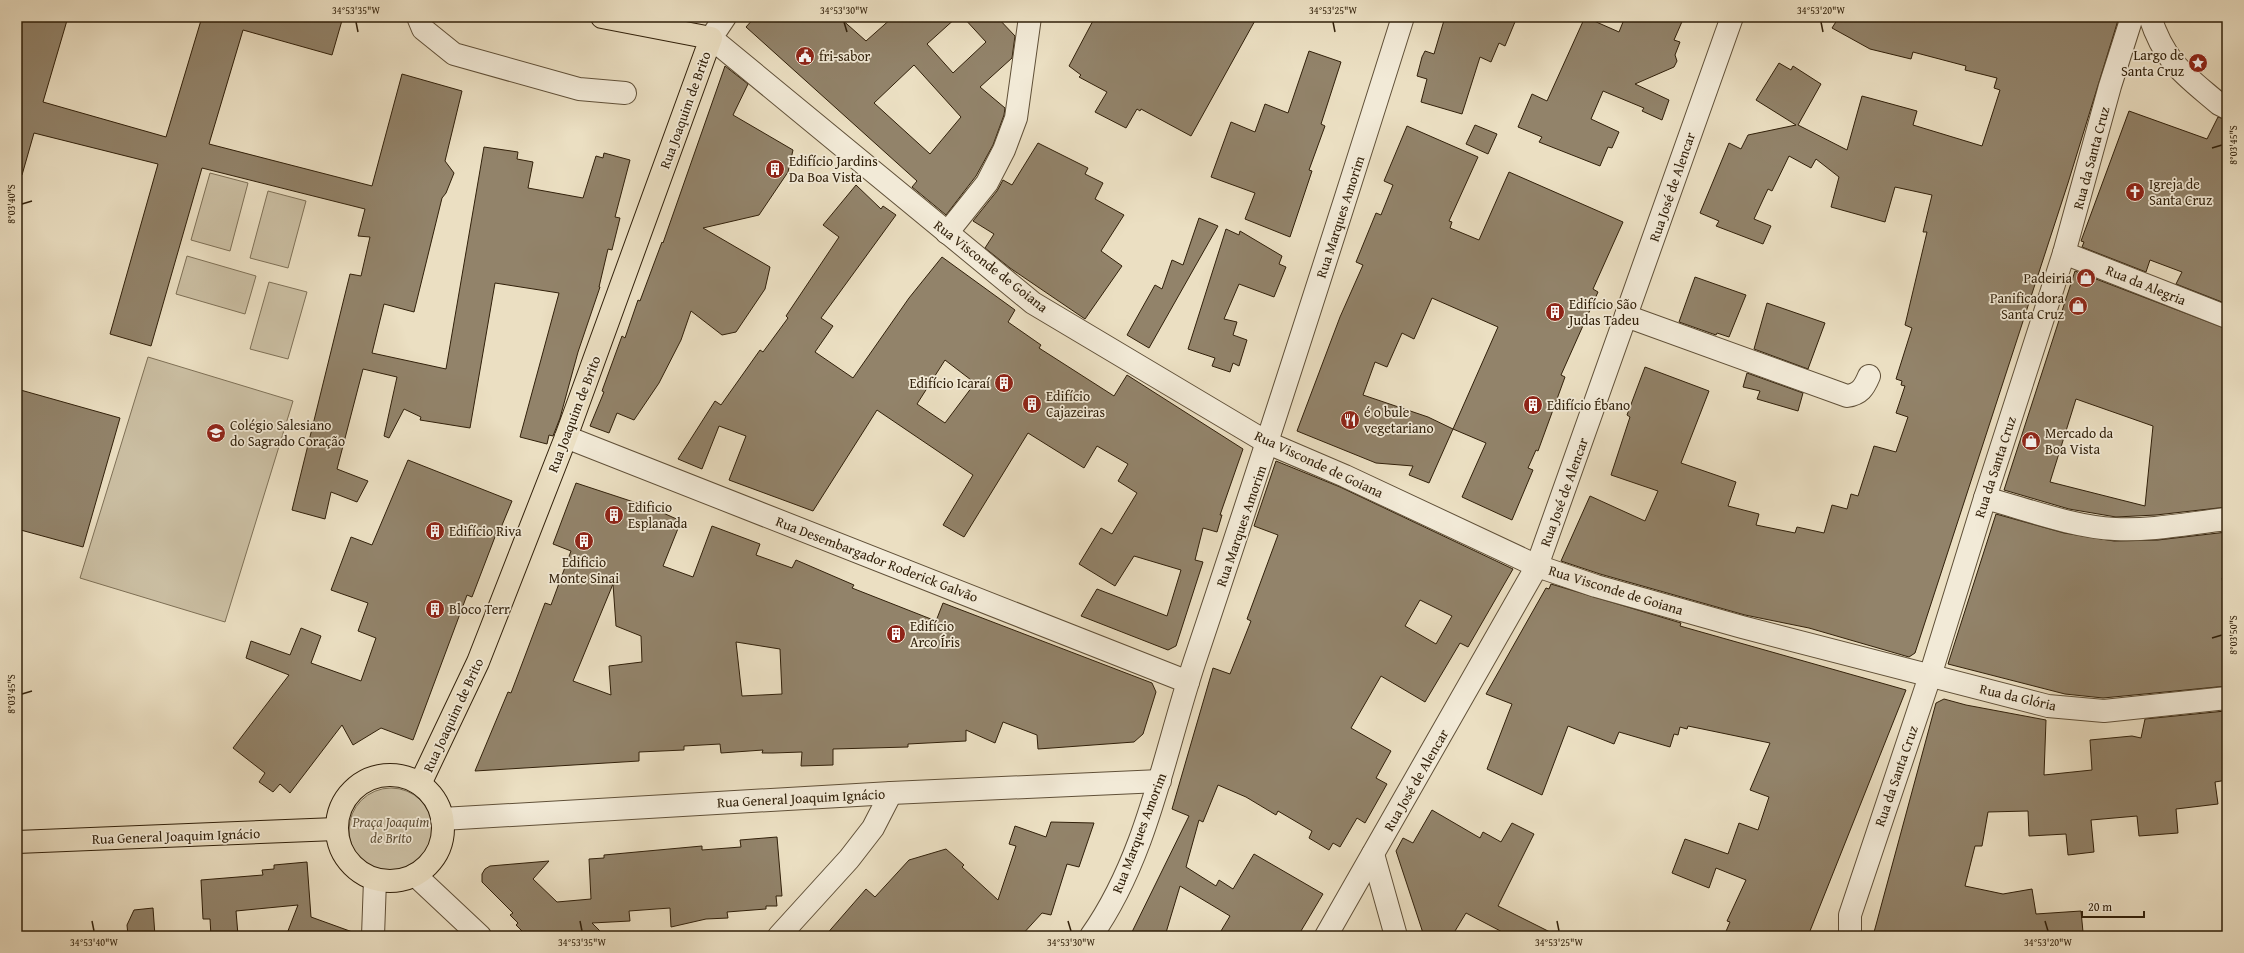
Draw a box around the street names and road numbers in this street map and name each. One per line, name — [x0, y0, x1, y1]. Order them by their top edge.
street label: Rua Joaquim de Brito — [654, 48, 716, 172]
street label: Rua da Santa Cruz — [2068, 104, 2114, 212]
street label: Rua José de Alencar — [1644, 129, 1700, 244]
street label: Rua Marques Amorim — [1311, 153, 1369, 281]
street label: Rua Visconde de Goiana — [930, 215, 1053, 317]
street label: Rua da Alegria — [2103, 260, 2189, 310]
street label: Rua Joaquim de Brito — [542, 353, 606, 475]
street label: Rua da Santa Cruz — [1969, 414, 2021, 520]
street label: Rua Visconde de Goiana — [1251, 425, 1387, 503]
street label: Rua José de Alencar — [1535, 434, 1593, 549]
street label: Rua Marques Amorim — [1211, 462, 1271, 589]
street label: Rua Desembargador Roderick Galvão — [773, 511, 981, 607]
street label: Rua Visconde de Goiana — [1546, 560, 1686, 620]
street label: Rua Joaquim de Brito — [418, 655, 488, 775]
street label: Rua da Glória — [1978, 678, 2059, 716]
street label: Rua da Santa Cruz — [1869, 723, 1923, 829]
street label: Rua José de Alencar — [1379, 725, 1453, 835]
street label: Rua Marques Amorim — [1107, 769, 1171, 896]
street label: Rua General Joaquim Ignácio — [716, 784, 886, 812]
street label: Rua General Joaquim Ignácio — [91, 823, 261, 849]

